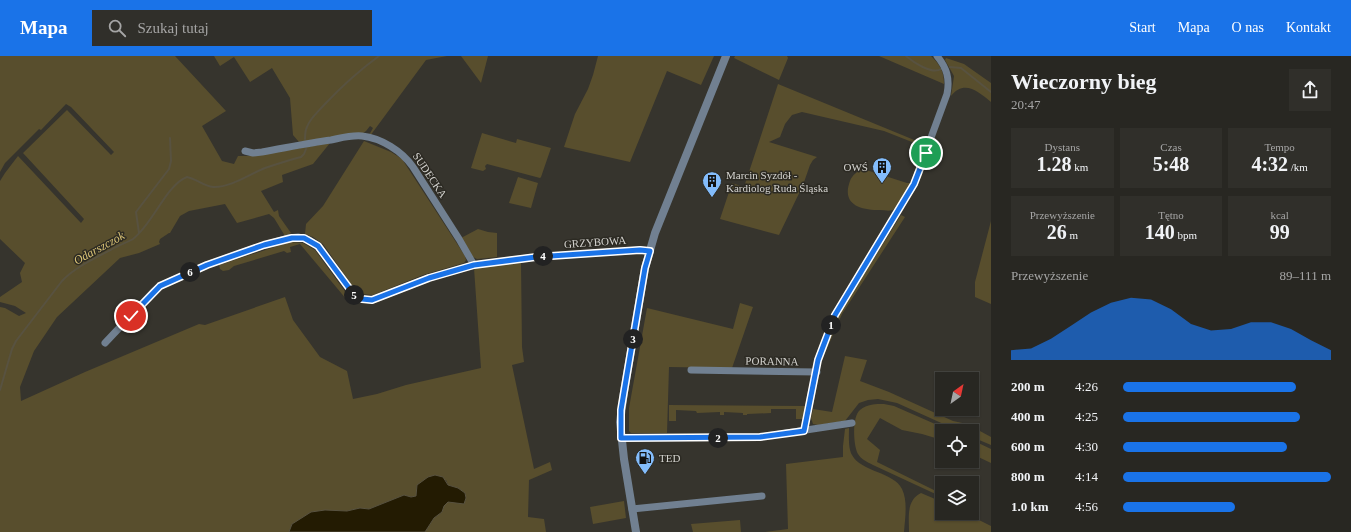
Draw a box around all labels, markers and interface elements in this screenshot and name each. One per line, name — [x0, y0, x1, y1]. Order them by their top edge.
search box — [92, 10, 372, 46]
text: Mapa — [20, 17, 68, 38]
icon: search — [106, 17, 128, 39]
text: Szukaj tutaj — [138, 20, 209, 36]
text: Start — [1129, 20, 1156, 35]
text: Mapa — [1178, 20, 1210, 35]
text: O nas — [1232, 20, 1264, 35]
text: Kontakt — [1286, 20, 1331, 35]
text: Wieczorny bieg — [1011, 69, 1157, 94]
button: share — [1289, 69, 1331, 111]
text: 20:47 — [1011, 97, 1041, 112]
pin — [909, 136, 943, 170]
text: Dystans — [1045, 141, 1080, 153]
text: Czas — [1160, 141, 1182, 153]
text: Tempo — [1264, 141, 1295, 153]
icon: arrive — [915, 142, 937, 164]
street label: SUDECKA — [410, 150, 450, 200]
text: 1.28 — [1036, 153, 1071, 175]
text: 5:48 — [1153, 153, 1189, 175]
text: 4:32 — [1251, 153, 1288, 175]
building icon: OWŚ — [871, 156, 893, 184]
place label: OWŚ — [844, 161, 868, 173]
text: km — [1071, 161, 1088, 173]
text: /km — [1288, 161, 1308, 173]
place label: Marcin Syzdół - Kardiolog Ruda Śląska — [726, 169, 828, 194]
building icon: Marcin Syzdół - Kardiolog Ruda Śląska — [701, 170, 723, 198]
text: Przewyższenie — [1030, 209, 1095, 221]
text: Tętno — [1158, 209, 1184, 221]
text: kcal — [1270, 209, 1289, 221]
text: 26 — [1047, 221, 1067, 243]
text: 140 — [1145, 221, 1175, 243]
text: 99 — [1270, 221, 1290, 243]
water label: Odarszczok — [71, 228, 127, 268]
text: m — [1067, 229, 1078, 241]
text: bpm — [1175, 229, 1197, 241]
street label: GRZYBOWA — [563, 234, 627, 250]
pin: 4 — [533, 246, 553, 266]
text: 4 — [540, 250, 546, 262]
pin: 6 — [180, 262, 200, 282]
text: 6 — [187, 266, 193, 278]
text: Przewyższenie — [1011, 268, 1088, 283]
text: 89–111 m — [1280, 268, 1331, 283]
pin: 5 — [344, 285, 364, 305]
text: 5 — [351, 289, 357, 301]
pin — [114, 299, 148, 333]
icon: check — [120, 305, 142, 327]
pin: 1 — [821, 315, 841, 335]
text: 1 — [828, 319, 834, 331]
pin: 3 — [623, 329, 643, 349]
text: 3 — [630, 333, 636, 345]
street label: PORANNA — [745, 355, 799, 367]
north arrow — [935, 372, 979, 416]
map controls — [935, 372, 979, 520]
text: 200 m — [1011, 379, 1045, 394]
text: 4:26 — [1075, 379, 1098, 394]
text: 400 m — [1011, 409, 1045, 424]
text: 4:25 — [1075, 409, 1098, 424]
button: locate — [935, 424, 979, 468]
pin: 2 — [708, 428, 728, 448]
text: 2 — [715, 432, 721, 444]
text: 600 m — [1011, 439, 1045, 454]
text: 4:30 — [1075, 439, 1098, 454]
fuel station icon: TED — [634, 447, 656, 475]
place label: TED — [659, 452, 680, 464]
text: 800 m — [1011, 469, 1045, 484]
text: 4:14 — [1075, 469, 1098, 484]
button: layers — [935, 476, 979, 520]
text: 1.0 km — [1011, 499, 1049, 514]
text: 4:56 — [1075, 499, 1098, 514]

